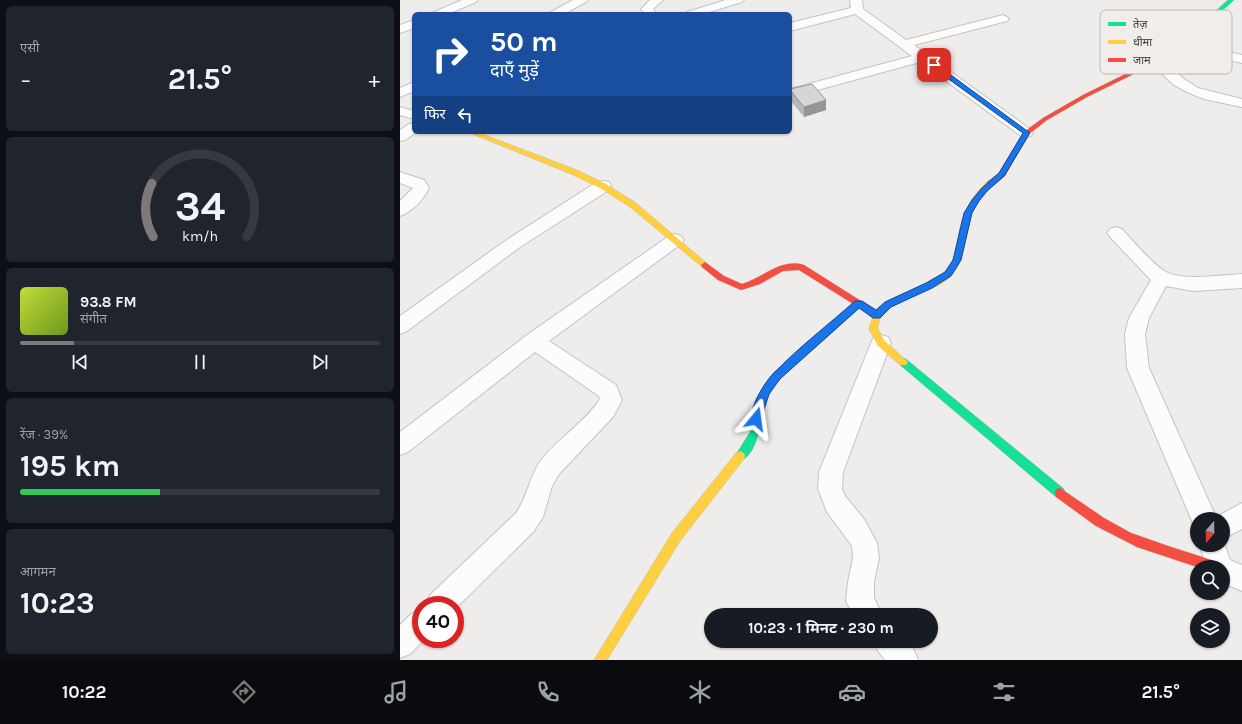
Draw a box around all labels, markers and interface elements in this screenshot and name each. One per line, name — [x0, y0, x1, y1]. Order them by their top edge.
legend — [1100, 10, 1232, 74]
text: तेज़ — [1133, 18, 1148, 31]
text: 50 m — [490, 25, 558, 58]
icon: right — [424, 28, 476, 80]
text: धीमा — [1133, 36, 1152, 49]
text: एसी — [20, 40, 39, 55]
pin — [917, 48, 951, 82]
icon: arrive — [923, 54, 945, 76]
text: जाम — [1133, 54, 1151, 67]
text: दाएँ मुड़ें — [490, 59, 539, 81]
text: 21.5° — [168, 61, 232, 97]
text: − — [20, 67, 32, 93]
text: + — [368, 67, 380, 93]
icon: left — [454, 104, 476, 126]
text: फिर — [424, 105, 446, 123]
text: 34 — [175, 182, 226, 230]
text: km/h — [182, 228, 218, 245]
text: 93.8 FM — [80, 293, 137, 311]
text: संगीत — [80, 311, 107, 326]
icon: previous — [69, 351, 91, 373]
icon: pause — [189, 351, 211, 373]
icon: next — [309, 351, 331, 373]
position arrow — [735, 398, 777, 440]
text: रेंज · 39% — [20, 427, 68, 442]
text: 195 km — [20, 448, 120, 484]
north arrow — [1190, 512, 1230, 552]
map controls — [1190, 512, 1230, 648]
button: search — [1190, 560, 1230, 600]
text: आगमन — [20, 564, 56, 579]
text: 10:23 — [20, 585, 95, 621]
speed limit sign: 40 — [412, 596, 464, 648]
button: layers — [1190, 608, 1230, 648]
text: 10:23 · 1 मिनट · 230 m — [748, 619, 894, 637]
icon: directions — [230, 678, 258, 706]
icon: music — [382, 678, 410, 706]
icon: phone — [534, 678, 562, 706]
icon: climate — [686, 678, 714, 706]
icon: car — [838, 678, 866, 706]
icon: filters — [990, 678, 1018, 706]
text: 10:22 — [62, 681, 106, 703]
text: 21.5° — [1141, 681, 1180, 703]

